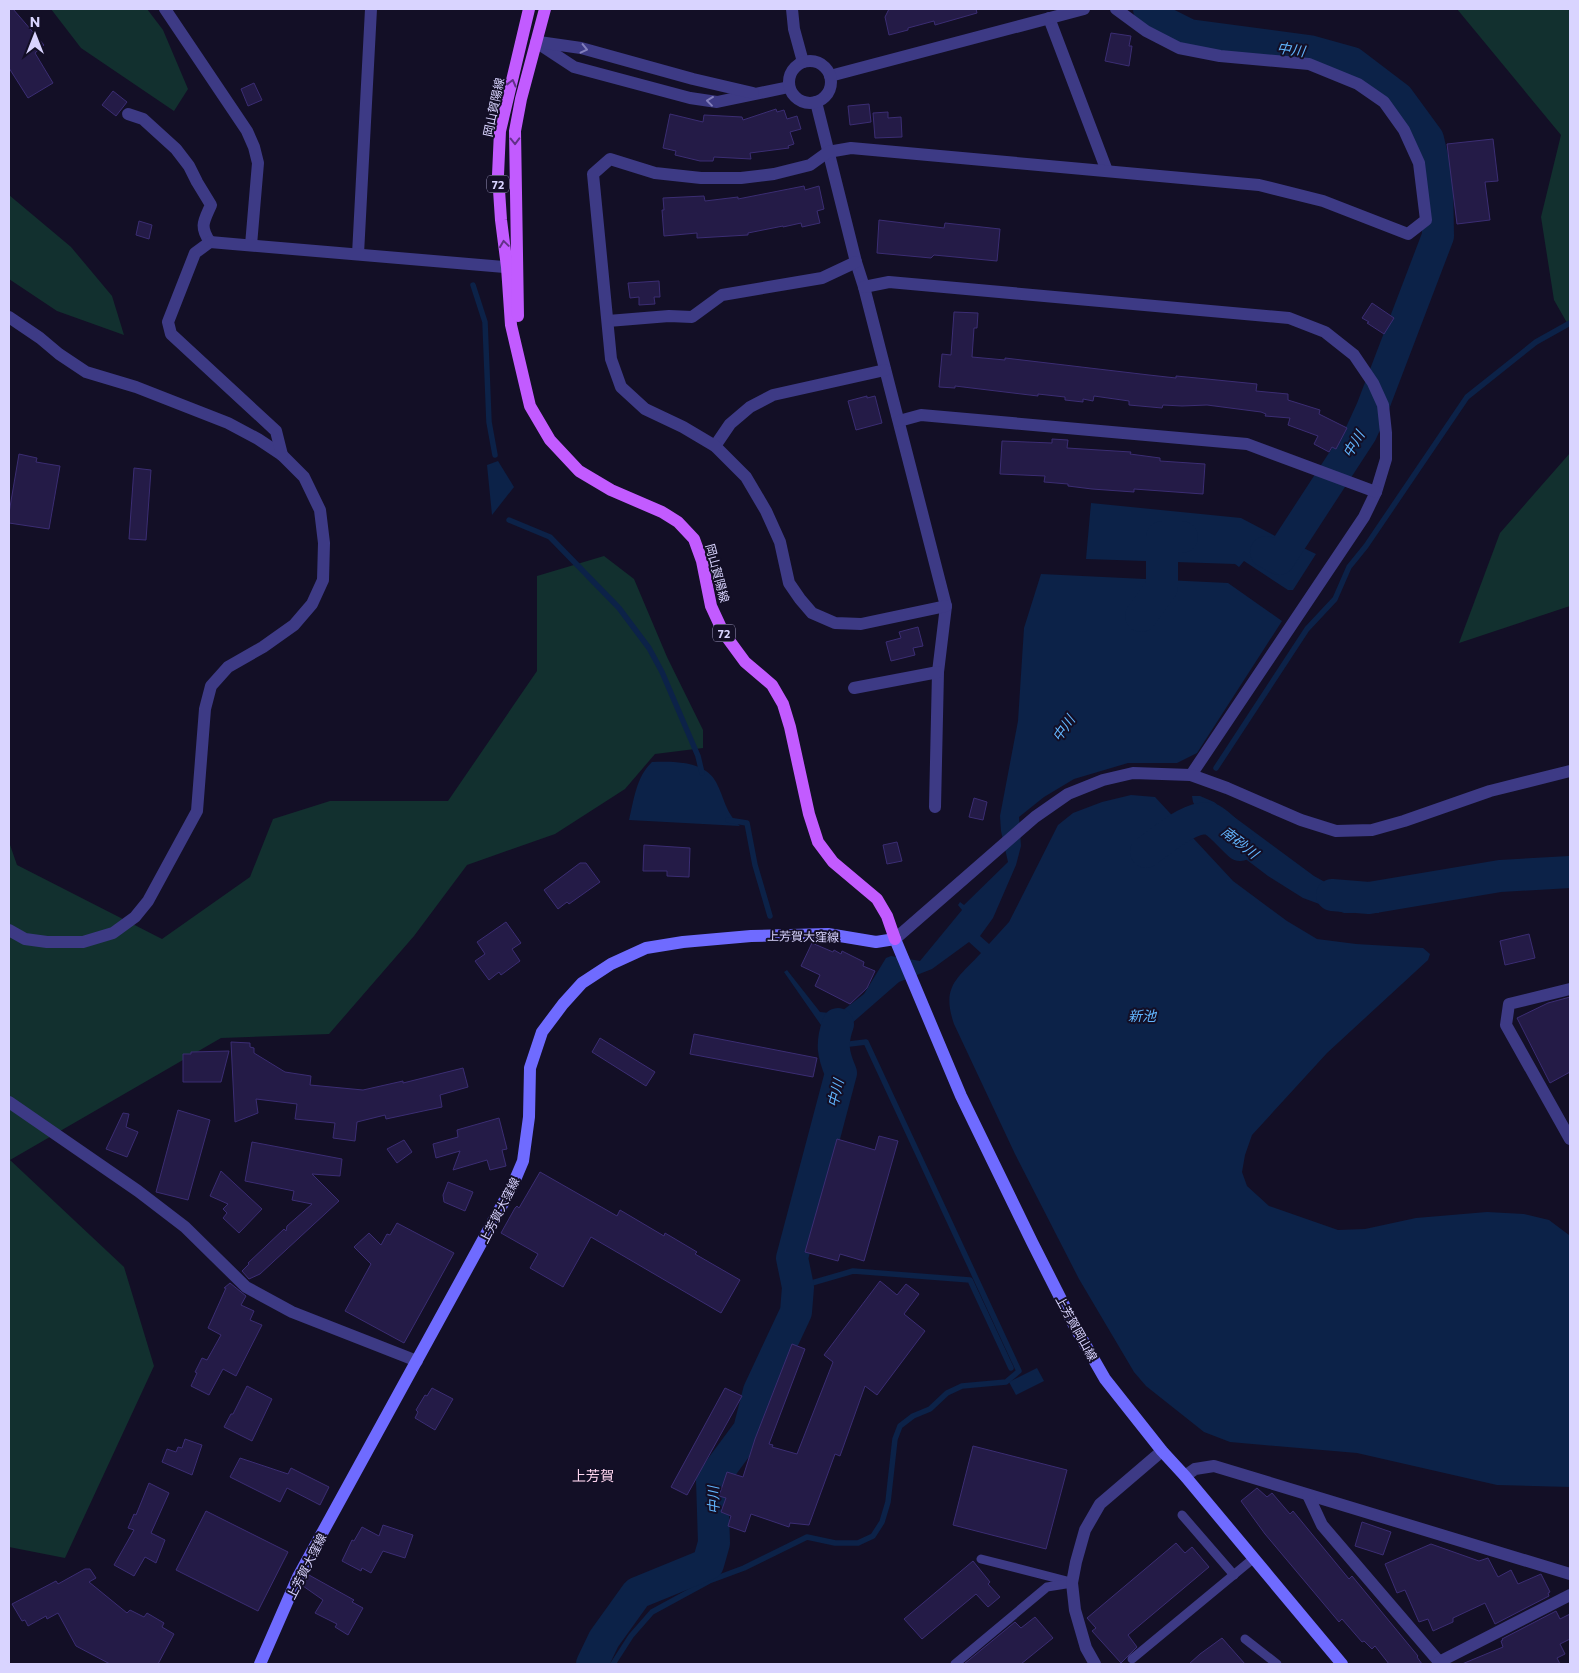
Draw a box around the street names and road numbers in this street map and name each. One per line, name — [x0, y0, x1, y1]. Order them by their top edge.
street label: 岡山賀陽線 — [480, 76, 506, 138]
road number: 72 — [487, 175, 509, 192]
street label: 岡山賀陽線 — [703, 542, 733, 604]
road number: 72 — [713, 624, 735, 641]
street label: 上芳賀大窪線 — [767, 928, 839, 944]
street label: 上芳賀大窪線 — [476, 1175, 522, 1245]
street label: 上芳賀岡山線 — [1053, 1293, 1101, 1363]
street label: 上芳賀大窪線 — [283, 1531, 329, 1601]

